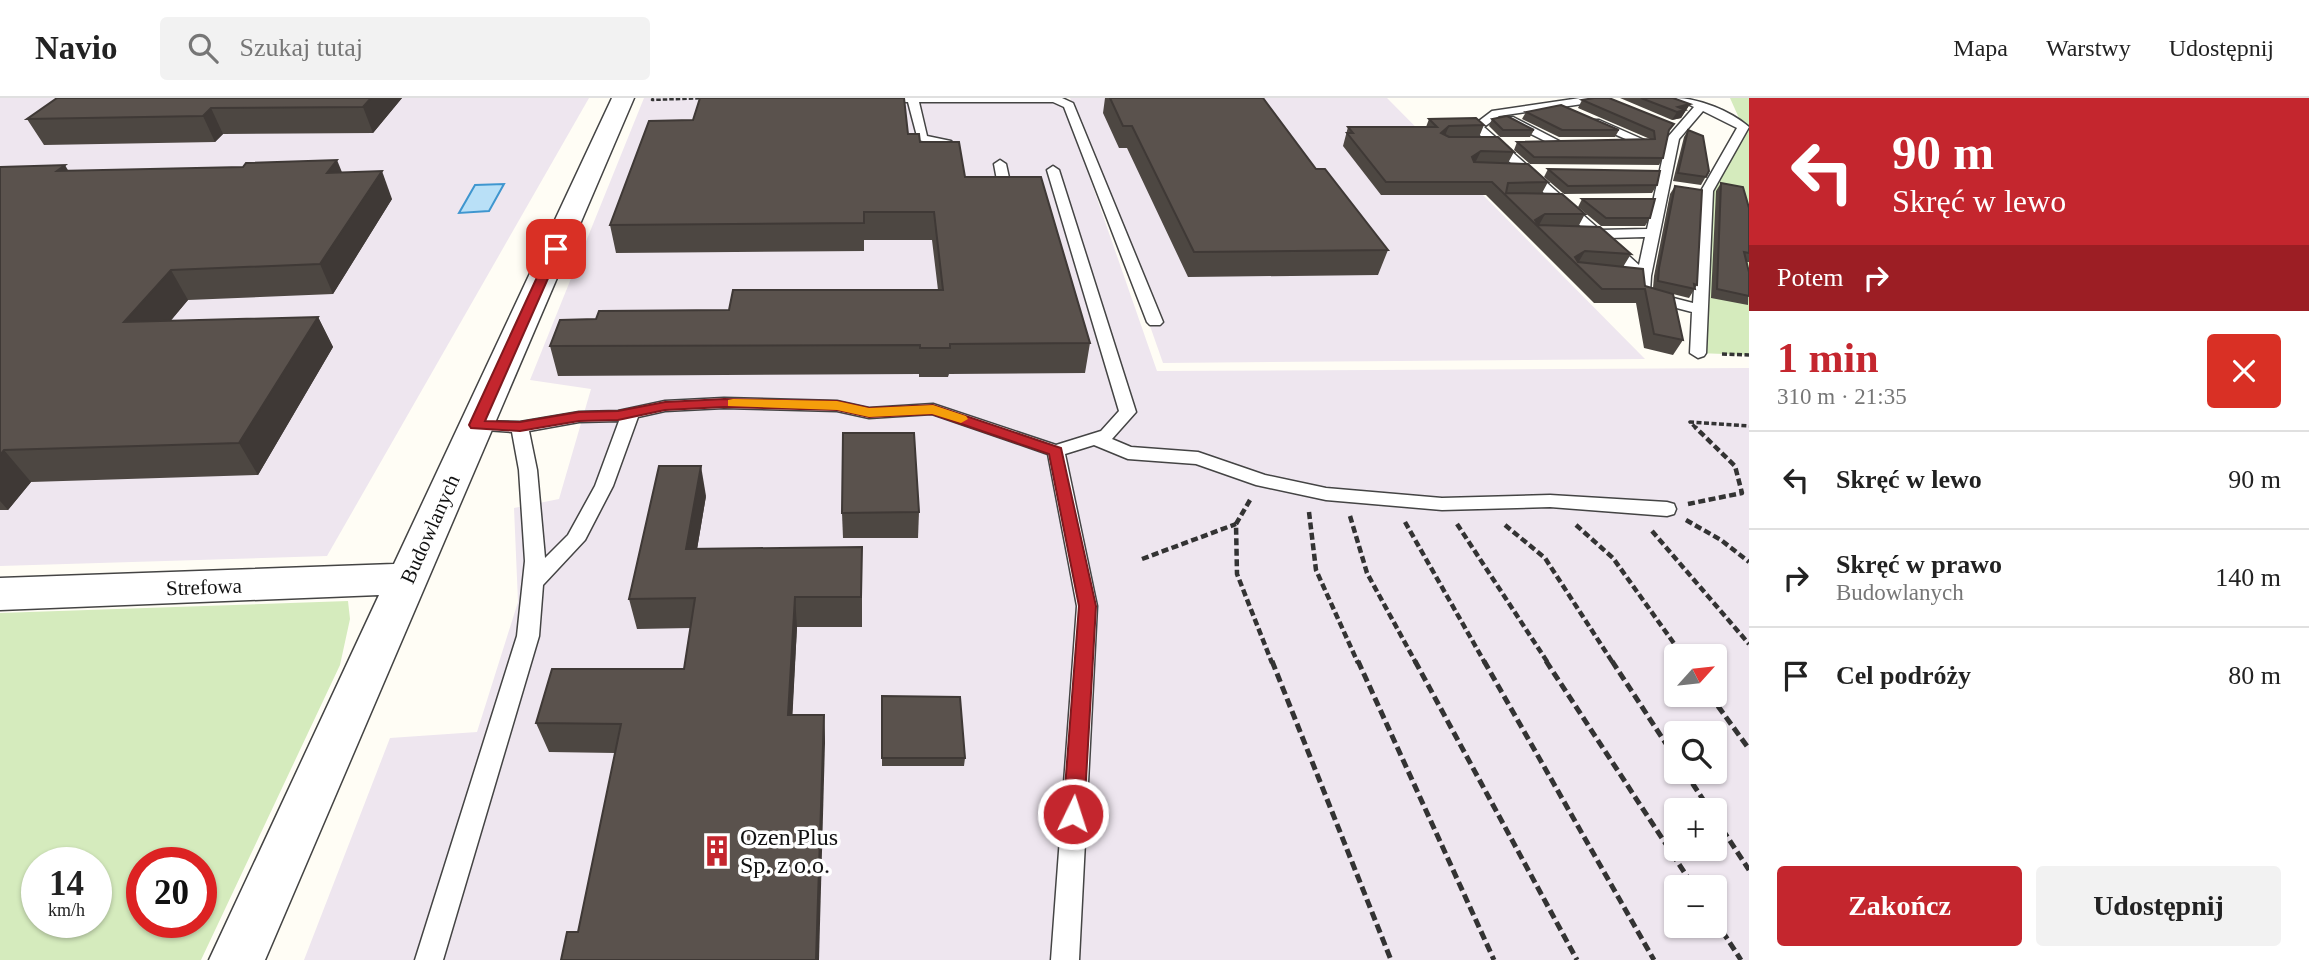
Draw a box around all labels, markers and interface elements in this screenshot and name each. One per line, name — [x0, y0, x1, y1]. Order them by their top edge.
search box — [160, 17, 650, 80]
icon: search — [184, 29, 222, 67]
text: Navio — [35, 30, 118, 66]
text: Szukaj tutaj — [240, 33, 363, 62]
text: Mapa — [1953, 35, 2008, 61]
text: Warstwy — [2046, 35, 2131, 61]
text: Udostępnij — [2169, 35, 2274, 61]
text: 90 m — [1892, 125, 1994, 180]
icon: left — [1777, 126, 1868, 217]
text: Skręć w lewo — [1892, 183, 2066, 219]
pin — [526, 219, 586, 279]
icon: arrive — [537, 230, 575, 268]
icon: right — [1857, 259, 1895, 297]
text: Potem — [1777, 263, 1843, 292]
button: close — [2207, 334, 2281, 408]
text: 1 min — [1777, 335, 1879, 381]
text: 310 m · 21:35 — [1777, 384, 1907, 409]
icon: left — [1777, 461, 1815, 499]
text: Skręć w lewo — [1836, 465, 1982, 494]
text: 90 m — [2228, 465, 2281, 494]
street label: Budowlanych — [395, 470, 465, 587]
text: Skręć w prawo — [1836, 550, 2002, 579]
icon: right — [1777, 559, 1815, 597]
text: 140 m — [2215, 563, 2281, 592]
street label: Strefowa — [166, 574, 243, 600]
text: Budowlanych — [1836, 580, 1964, 605]
north arrow — [1664, 644, 1727, 707]
map controls — [1664, 644, 1727, 938]
icon: arrive — [1777, 657, 1815, 695]
text: Cel podróży — [1836, 661, 1971, 690]
text: 80 m — [2228, 661, 2281, 690]
button: search — [1664, 721, 1727, 784]
position arrow — [1036, 777, 1110, 851]
button: + — [1664, 798, 1727, 861]
place label: Ozen Plus Sp. z o.o. — [740, 824, 838, 878]
building icon: Ozen Plus Sp. z o.o. — [700, 834, 734, 868]
speed limit sign: 20 — [126, 847, 217, 938]
text: 14 — [49, 864, 84, 903]
button: Zakończ — [1777, 866, 2022, 946]
button: Udostępnij — [2036, 866, 2281, 946]
button: − — [1664, 875, 1727, 938]
text: km/h — [48, 900, 85, 920]

